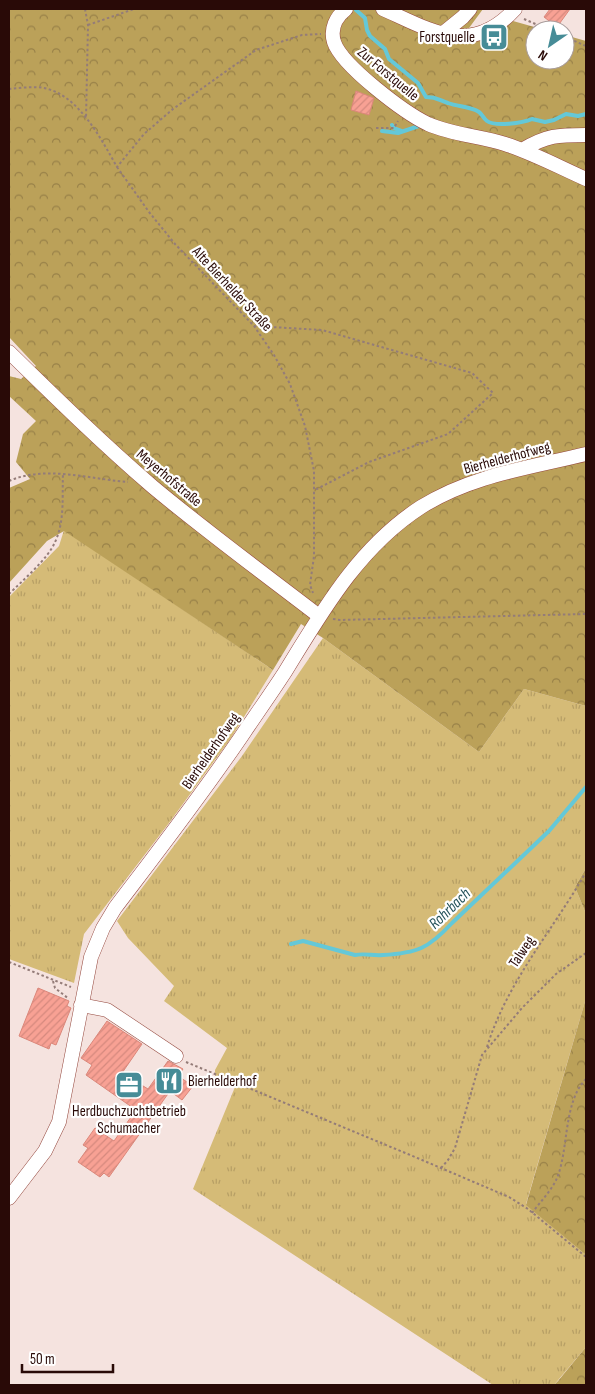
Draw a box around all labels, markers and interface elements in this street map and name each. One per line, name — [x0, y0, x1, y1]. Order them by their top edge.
north arrow — [525, 20, 575, 70]
bus stop icon: Forstquelle — [479, 22, 509, 52]
place label: Forstquelle — [419, 28, 475, 47]
street label: Zur Forstquelle — [353, 43, 423, 105]
text: N — [535, 46, 551, 65]
street label: Alte Bierhelder Straße — [187, 242, 276, 336]
street label: Bierhelderhofweg — [462, 437, 552, 479]
street label: Meyerhofstraße — [132, 445, 206, 511]
street label: Bierhelderhofweg — [178, 709, 244, 793]
water label: Rohrbach — [425, 884, 475, 933]
street label: Talweg — [505, 933, 539, 971]
restaurant icon: Bierhelderhof — [154, 1066, 184, 1096]
office icon: Herdbuchzuchtbetrieb Schumacher — [114, 1070, 144, 1100]
place label: Bierhelderhof — [188, 1072, 257, 1091]
place label: Herdbuchzuchtbetrieb Schumacher — [72, 1102, 186, 1138]
scale bar — [22, 1342, 114, 1374]
text: 50 m — [30, 1350, 55, 1369]

